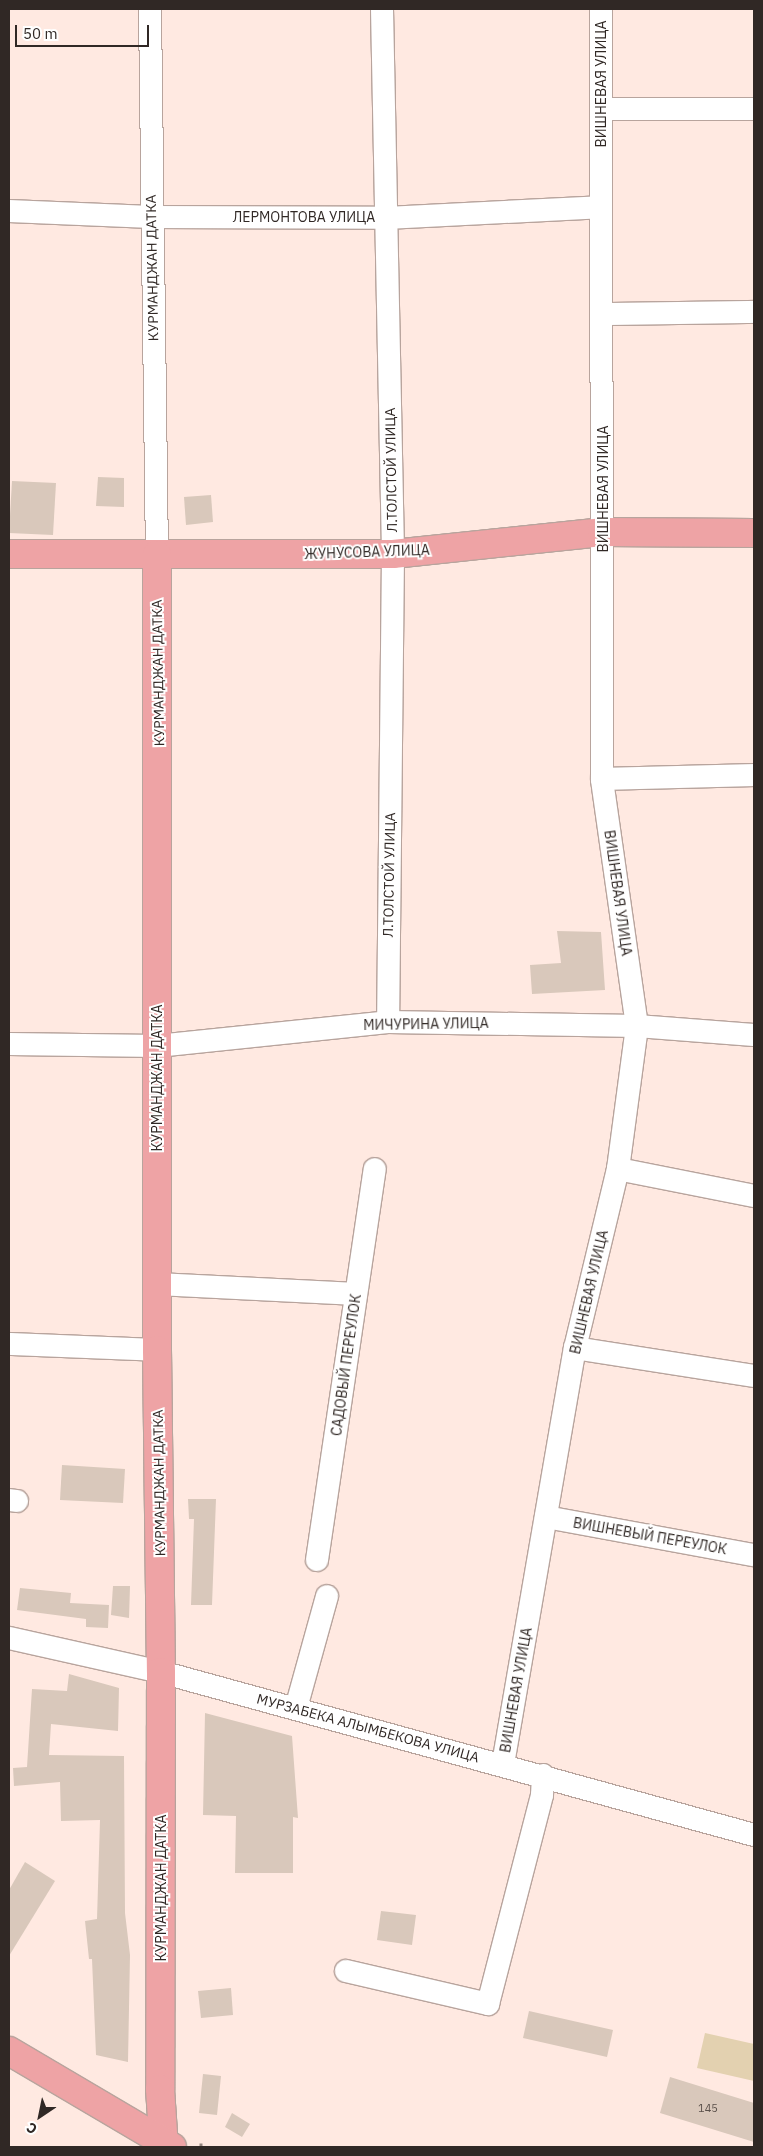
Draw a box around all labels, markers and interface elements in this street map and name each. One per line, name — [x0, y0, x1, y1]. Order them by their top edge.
scale bar — [18, 15, 151, 47]
street label: ВИШНЕВАЯ УЛИЦА — [593, 20, 609, 148]
text: 50 m — [23, 24, 58, 43]
street label: КУРМАНДЖАН ДАТКА — [142, 194, 162, 342]
street label: ЛЕРМОНТОВА УЛИЦА — [233, 209, 375, 225]
street label: Л.ТОЛСТОЙ УЛИЦА — [382, 407, 400, 533]
street label: ВИШНЕВАЯ УЛИЦА — [595, 425, 611, 553]
street label: ЖУНУСОВА УЛИЦА — [304, 541, 430, 563]
street label: КУРМАНДЖАН ДАТКА — [148, 599, 168, 747]
street label: Л.ТОЛСТОЙ УЛИЦА — [380, 812, 398, 938]
street label: ВИШНЕВАЯ УЛИЦА — [601, 829, 635, 957]
street label: КУРМАНДЖАН ДАТКА — [149, 1005, 165, 1151]
street label: МИЧУРИНА УЛИЦА — [363, 1015, 489, 1033]
street label: ВИШНЕВАЯ УЛИЦА — [567, 1228, 611, 1356]
street label: САДОВЫЙ ПЕРЕУЛОК — [328, 1293, 364, 1437]
street label: КУРМАНДЖАН ДАТКА — [149, 1409, 169, 1557]
street label: ВИШНЕВЫЙ ПЕРЕУЛОК — [572, 1514, 728, 1558]
street label: ВИШНЕВАЯ УЛИЦА — [497, 1626, 535, 1754]
street label: МУРЗАБЕКА АЛЫМБЕКОВА УЛИЦА — [255, 1690, 481, 1766]
street label: КУРМАНДЖАН ДАТКА — [153, 1815, 169, 1961]
north arrow — [15, 2091, 65, 2141]
house number: 145 — [698, 2101, 718, 2115]
text: С — [23, 2118, 40, 2138]

